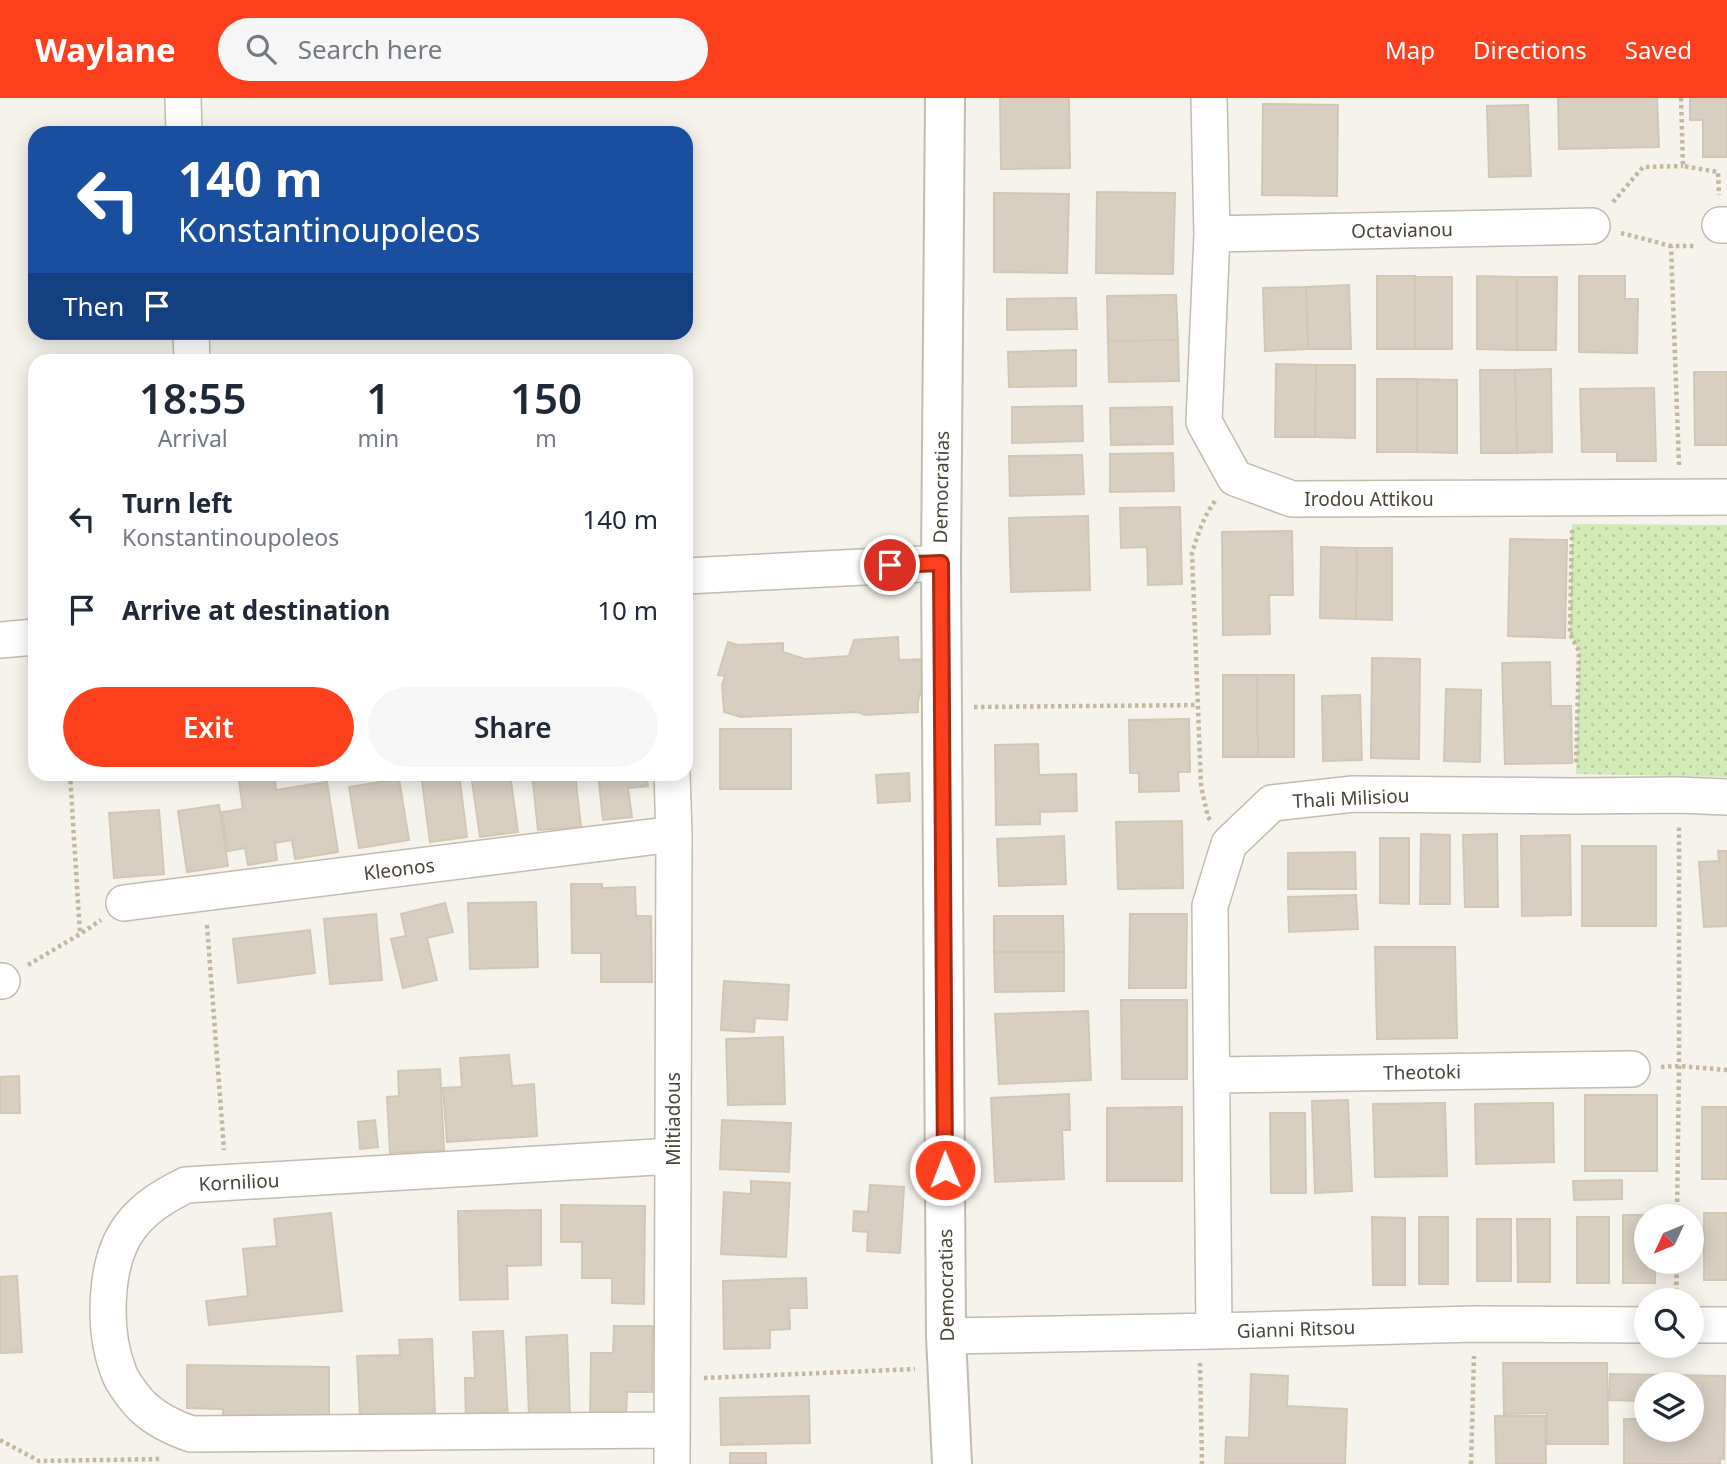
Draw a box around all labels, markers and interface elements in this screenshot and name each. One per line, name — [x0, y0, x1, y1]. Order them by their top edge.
search box — [218, 18, 708, 81]
text: Waylane — [35, 27, 176, 72]
icon: search — [242, 30, 280, 68]
text: Search here — [298, 31, 442, 67]
text: Map — [1385, 33, 1435, 66]
text: Directions — [1473, 33, 1587, 66]
text: Saved — [1625, 33, 1692, 66]
text: 140 m — [178, 145, 323, 211]
icon: left — [63, 154, 154, 245]
text: Konstantinoupoleos — [178, 208, 480, 251]
street label: Octavianou — [1351, 216, 1453, 244]
icon: arrive — [138, 287, 176, 325]
text: Then — [63, 288, 124, 324]
text: 18:55 — [139, 369, 247, 426]
text: 1 — [366, 369, 390, 426]
text: 150 — [510, 369, 582, 426]
text: Arrival — [158, 422, 228, 454]
text: min — [357, 422, 399, 454]
text: m — [535, 422, 557, 454]
street label: Democratias — [927, 430, 955, 544]
text: Turn left — [122, 485, 233, 521]
street label: Irodou Attikou — [1304, 486, 1434, 512]
icon: left — [63, 500, 101, 538]
text: 140 m — [582, 501, 658, 537]
text: Konstantinoupoleos — [122, 521, 339, 553]
pin — [860, 535, 920, 595]
icon: arrive — [871, 546, 909, 584]
icon: arrive — [63, 591, 101, 629]
text: Arrive at destination — [122, 592, 391, 628]
text: 10 m — [597, 592, 658, 628]
button: Exit — [63, 687, 354, 767]
button: Share — [368, 687, 658, 767]
street label: Thali Milisiou — [1292, 782, 1410, 814]
street label: Kleonos — [362, 852, 436, 886]
street label: Theotoki — [1383, 1058, 1461, 1086]
street label: Miltiadous — [660, 1072, 686, 1166]
position arrow — [908, 1133, 982, 1207]
street label: Korniliou — [198, 1167, 280, 1197]
north arrow — [1634, 1204, 1704, 1274]
map controls — [1634, 1204, 1704, 1442]
street label: Democratias — [932, 1228, 960, 1342]
button: search — [1634, 1288, 1704, 1358]
street label: Gianni Ritsou — [1236, 1314, 1356, 1344]
button: layers — [1634, 1372, 1704, 1442]

